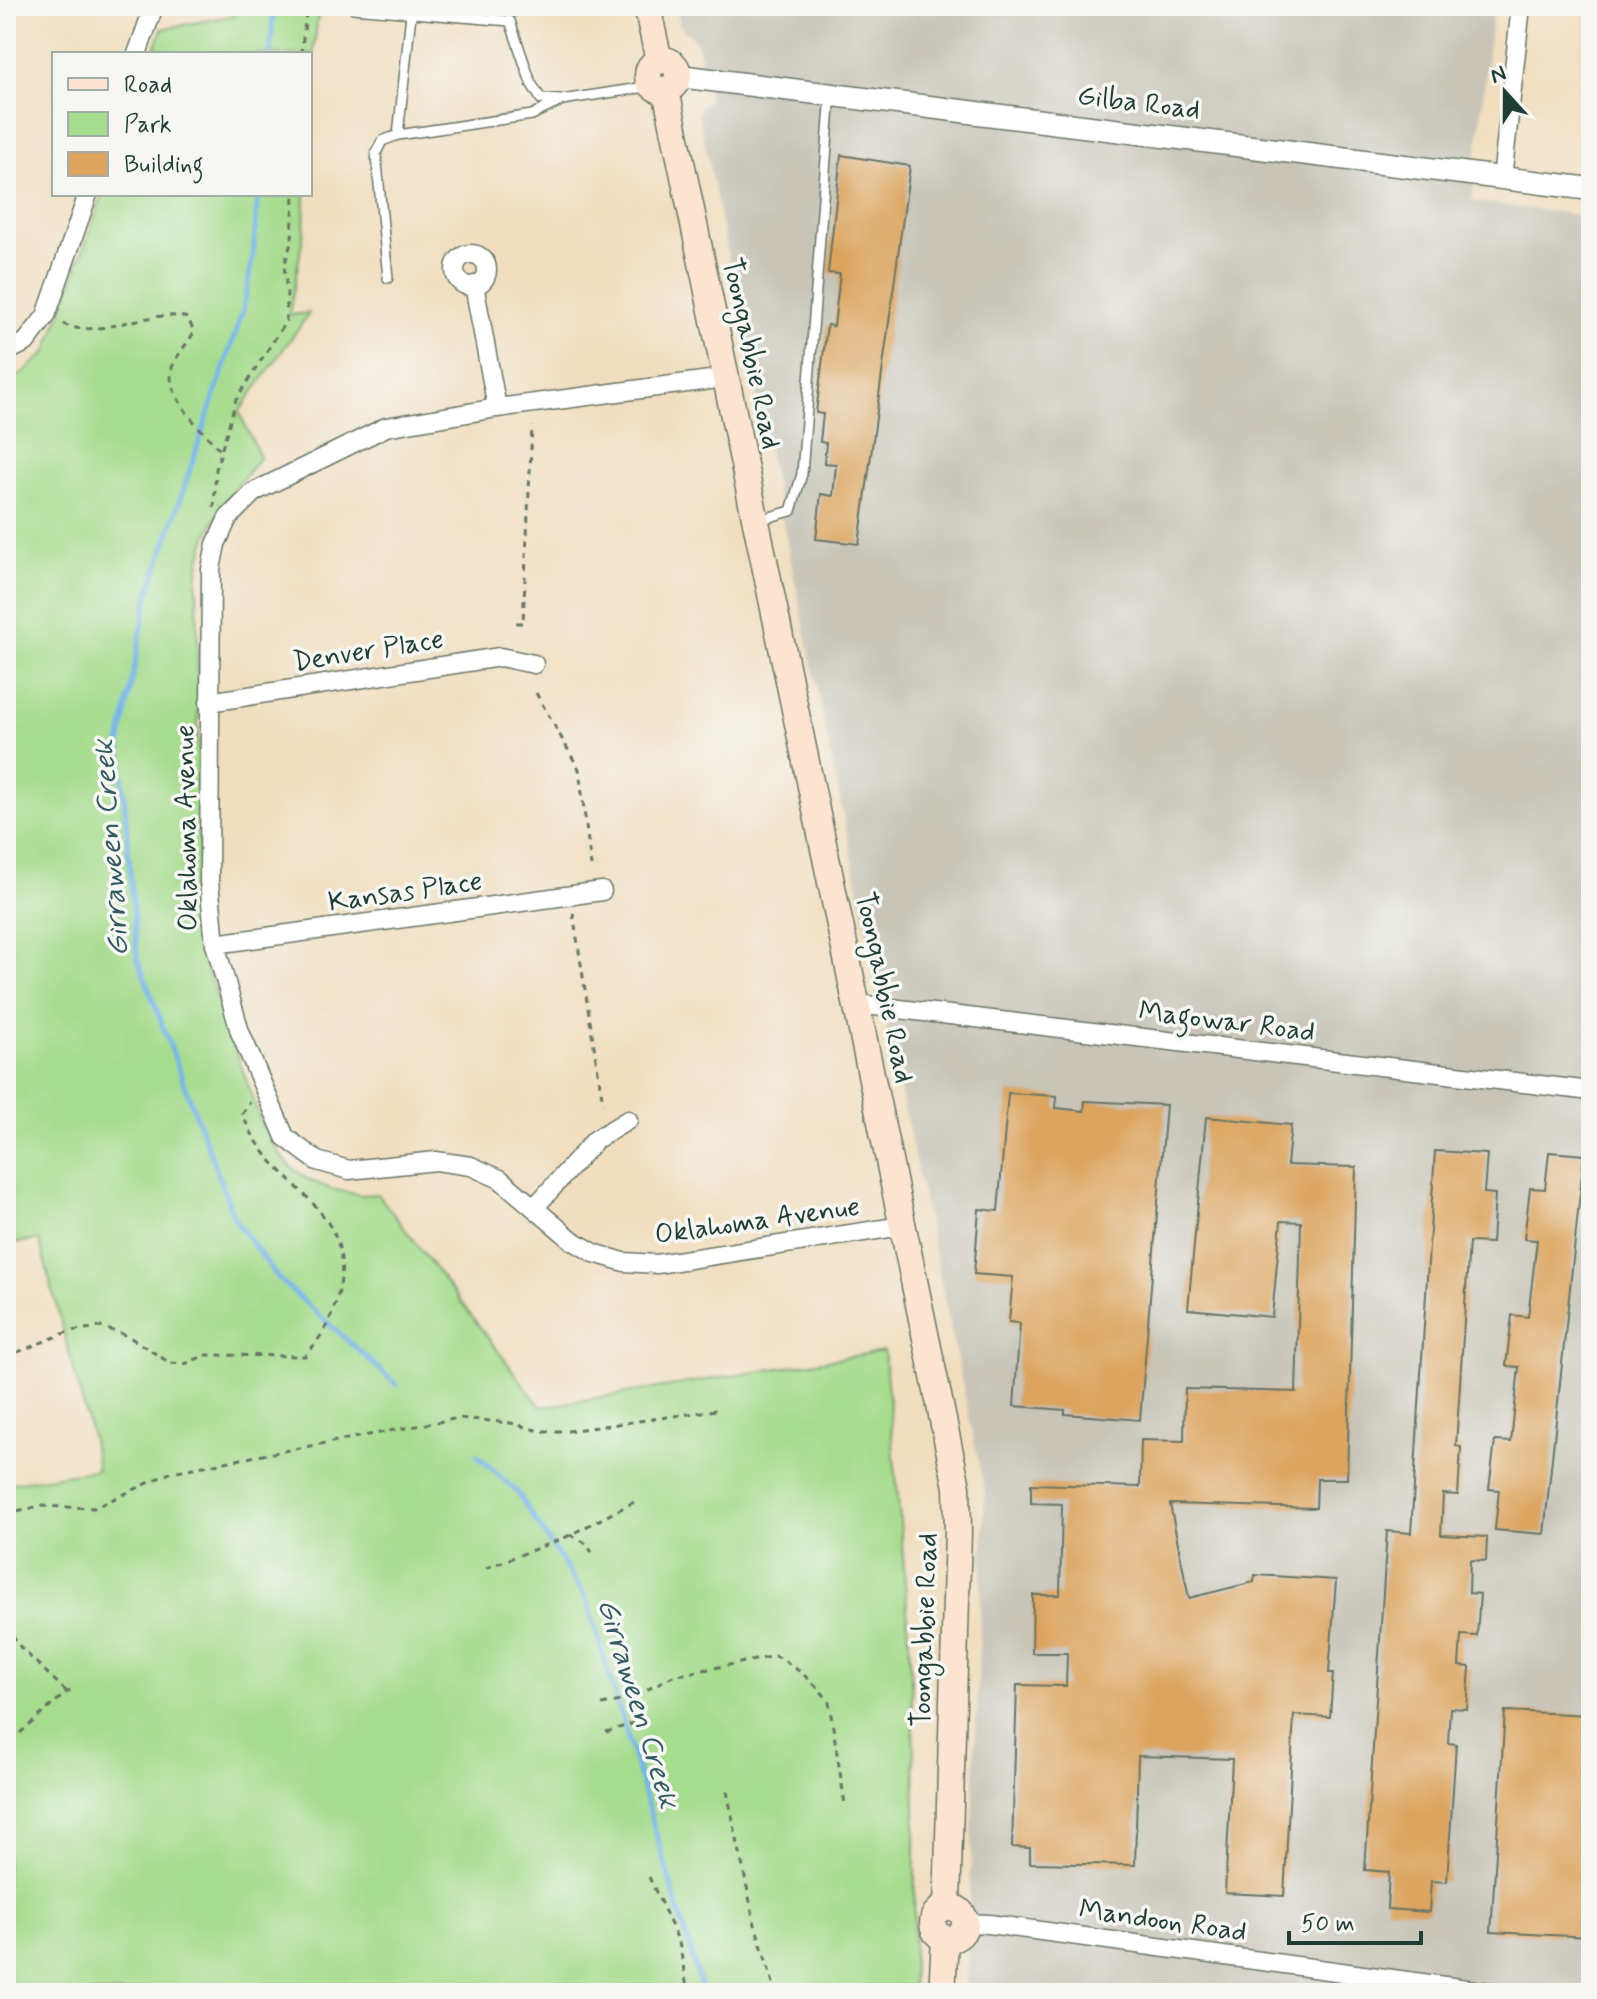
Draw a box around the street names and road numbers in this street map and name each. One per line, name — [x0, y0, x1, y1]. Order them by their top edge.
street label: Gilba Road — [1075, 78, 1202, 129]
street label: Toongabbie Road — [710, 254, 789, 453]
street label: Denver Place — [290, 621, 446, 682]
street label: Oklahoma Avenue — [167, 724, 208, 932]
street label: Kansas Place — [326, 863, 485, 922]
street label: Toongabbie Road — [843, 888, 922, 1087]
street label: Magowar Road — [1136, 993, 1317, 1055]
street label: Oklahoma Avenue — [652, 1189, 862, 1254]
street label: Toongabbie Road — [904, 1532, 949, 1728]
street label: Mandoon Road — [1076, 1891, 1249, 1952]

